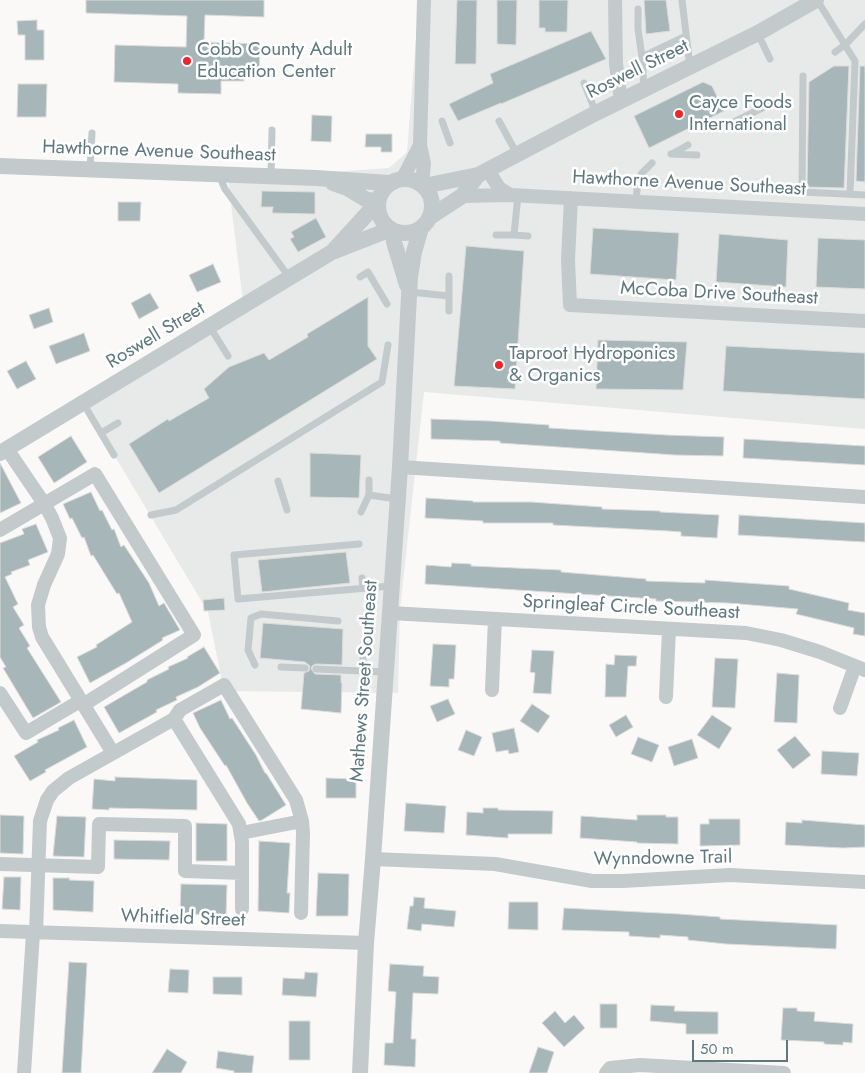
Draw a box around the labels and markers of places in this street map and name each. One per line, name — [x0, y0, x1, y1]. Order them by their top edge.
place label: Cobb County Adult Education Center — [197, 39, 352, 83]
marker: Cobb County Adult Education Center — [181, 55, 193, 67]
place label: Cayce Foods International — [689, 92, 792, 136]
marker: Cayce Foods International — [673, 108, 685, 120]
place label: Taproot Hydroponics & Organics — [509, 343, 675, 387]
marker: Taproot Hydroponics & Organics — [493, 359, 505, 371]

